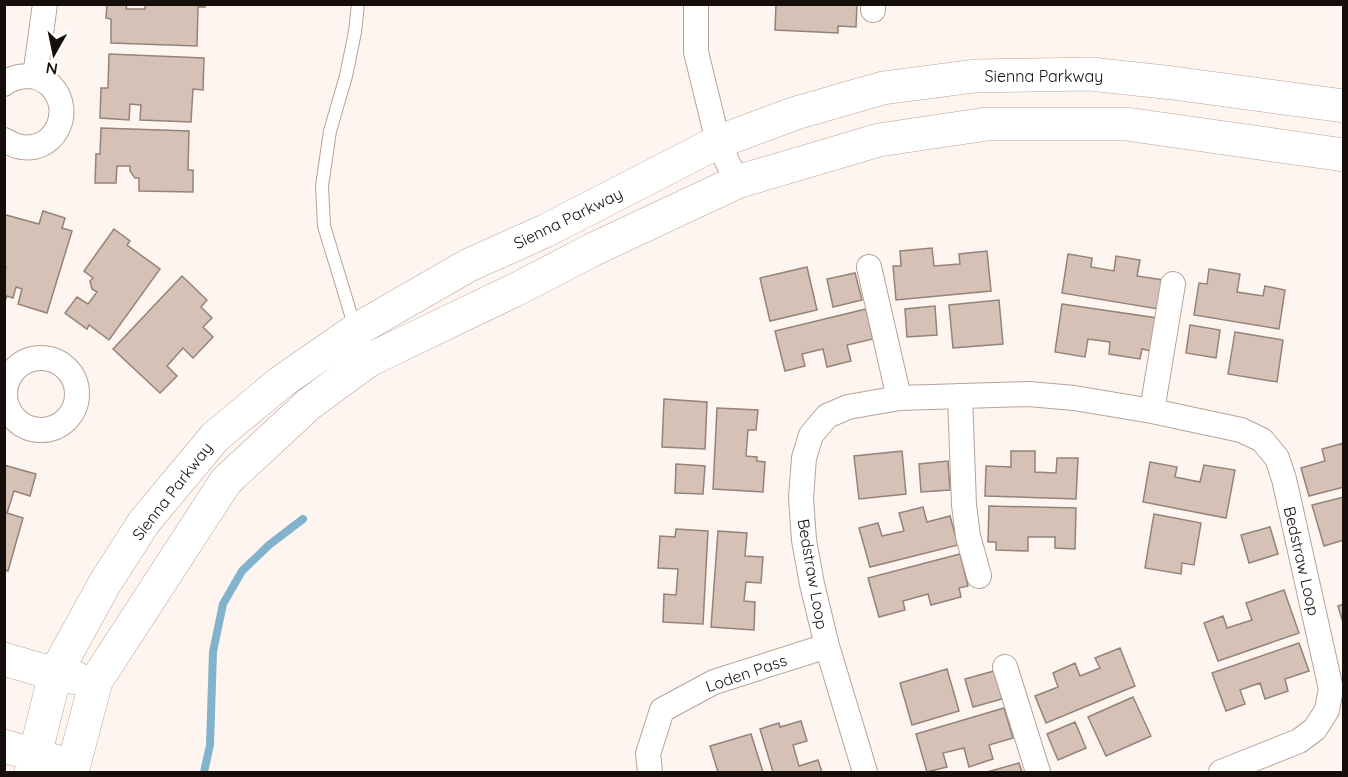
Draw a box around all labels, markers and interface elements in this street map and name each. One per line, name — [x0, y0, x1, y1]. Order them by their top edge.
north arrow — [24, 24, 84, 84]
text: N — [44, 58, 59, 80]
street label: Sienna Parkway — [985, 66, 1103, 86]
street label: Sienna Parkway — [510, 183, 626, 253]
street label: Sienna Parkway — [128, 438, 216, 544]
street label: Bedstraw Loop — [1280, 504, 1324, 618]
street label: Bedstraw Loop — [793, 517, 833, 631]
street label: Loden Pass — [703, 650, 789, 696]

